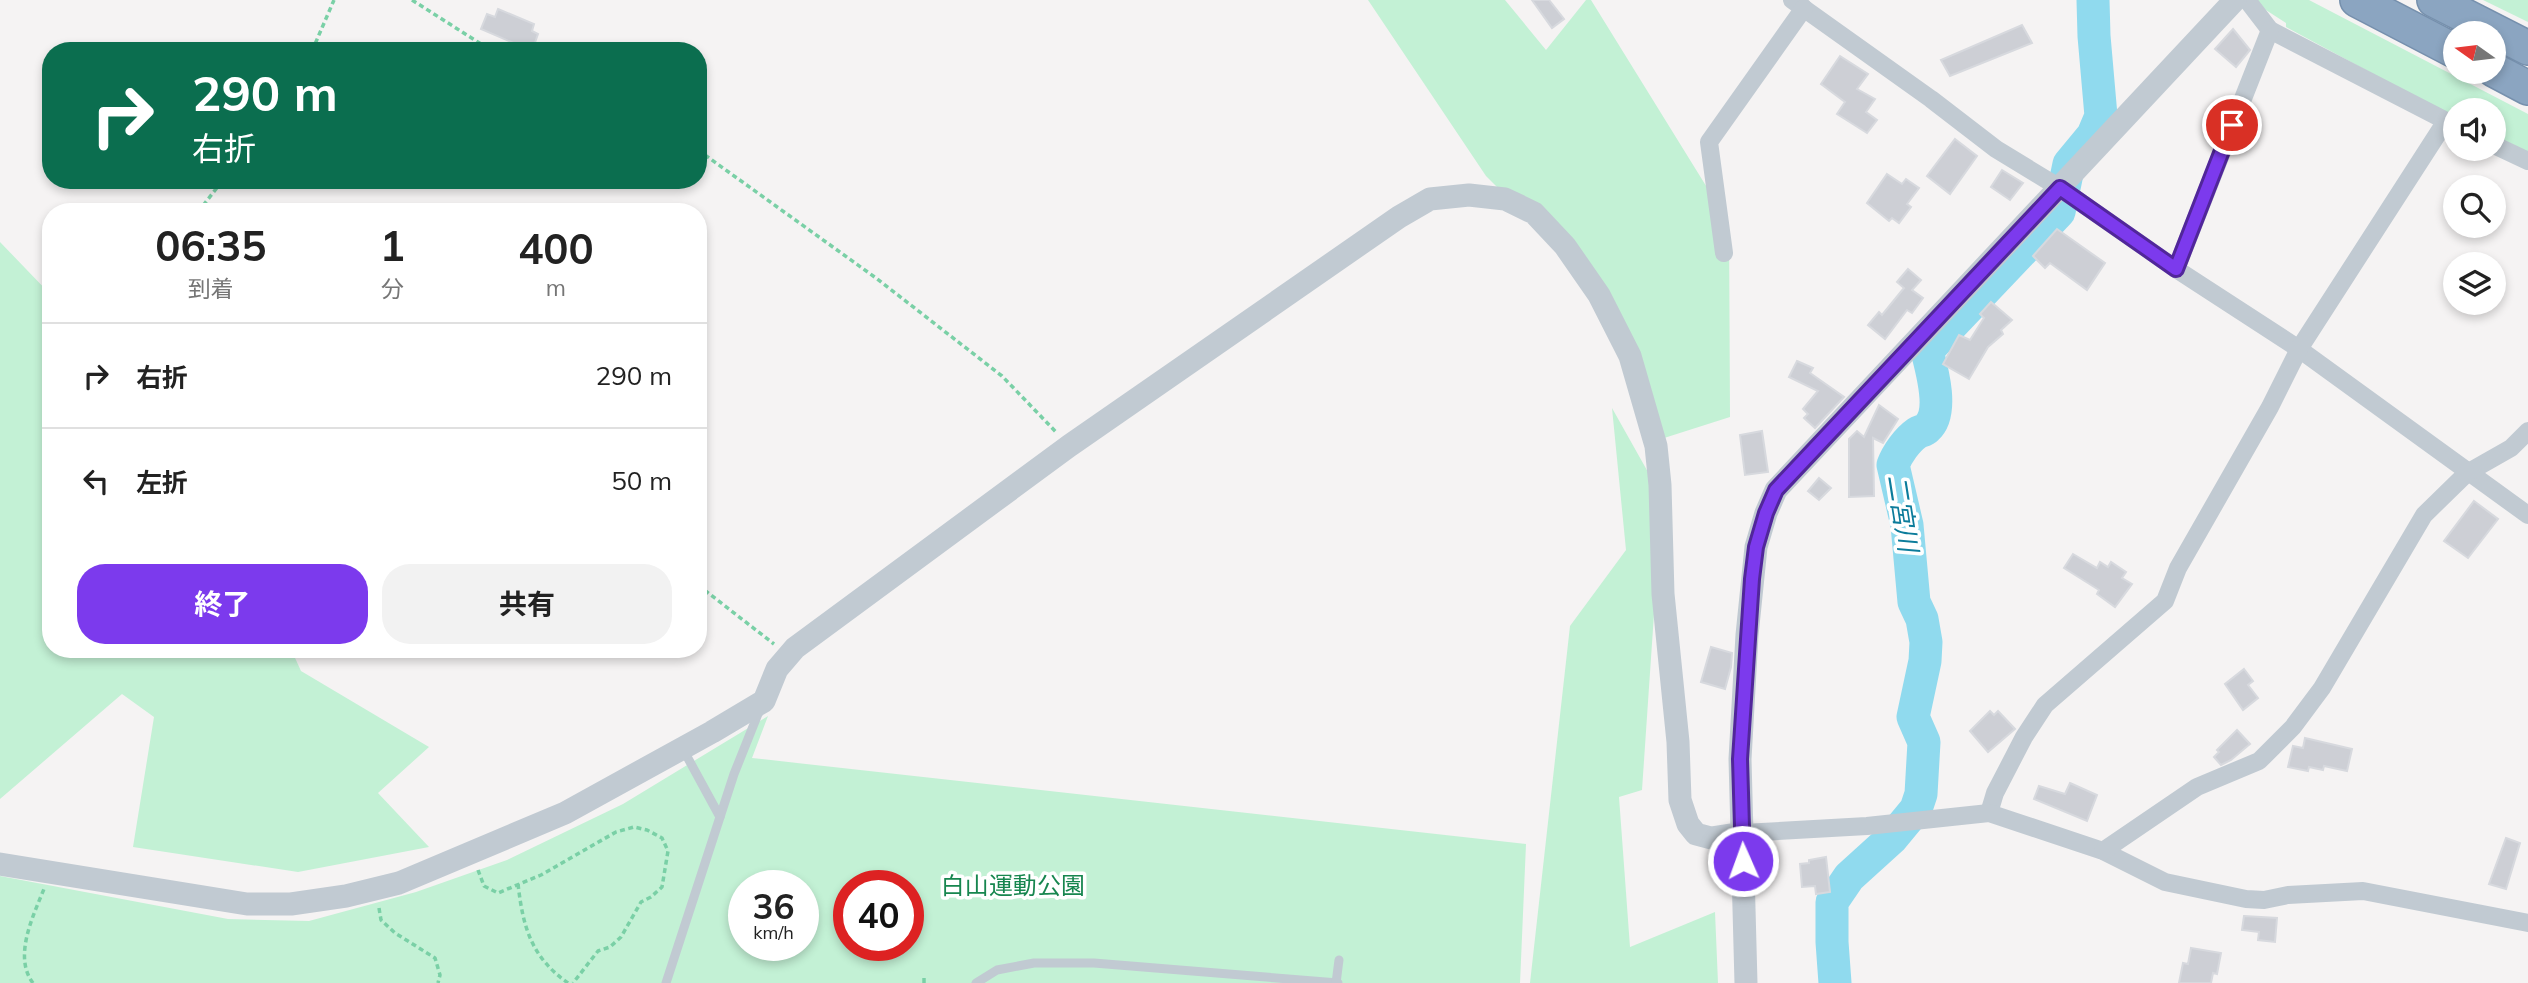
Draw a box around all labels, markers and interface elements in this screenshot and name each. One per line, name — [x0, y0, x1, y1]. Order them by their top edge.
north arrow — [2443, 21, 2506, 84]
map controls — [2443, 21, 2506, 315]
text: 290 m — [192, 62, 338, 123]
icon: right — [77, 70, 168, 161]
pin — [2202, 95, 2262, 155]
button: sound — [2443, 98, 2506, 161]
icon: arrive — [2213, 106, 2251, 144]
text: 右折 — [192, 128, 256, 168]
button: search — [2443, 175, 2506, 238]
text: 06:35 — [155, 219, 266, 272]
text: 1 — [380, 219, 405, 272]
text: 400 — [518, 222, 594, 275]
button: layers — [2443, 252, 2506, 315]
text: m — [546, 273, 566, 302]
text: 到着 — [188, 274, 234, 303]
text: 分 — [381, 274, 404, 303]
icon: right — [77, 357, 115, 395]
text: 290 m — [596, 359, 672, 392]
text: 右折 — [136, 361, 188, 394]
icon: left — [77, 462, 115, 500]
text: 50 m — [611, 464, 672, 497]
text: 左折 — [136, 466, 188, 499]
water label: 二宮川 — [1881, 472, 1926, 557]
button: 終了 — [77, 564, 368, 644]
button: 共有 — [382, 564, 672, 644]
position arrow — [1706, 824, 1780, 898]
speed limit sign: 40 — [833, 870, 924, 961]
park label: 白山運動公園 — [941, 870, 1085, 900]
text: 36 — [752, 884, 795, 928]
text: km/h — [753, 921, 794, 944]

